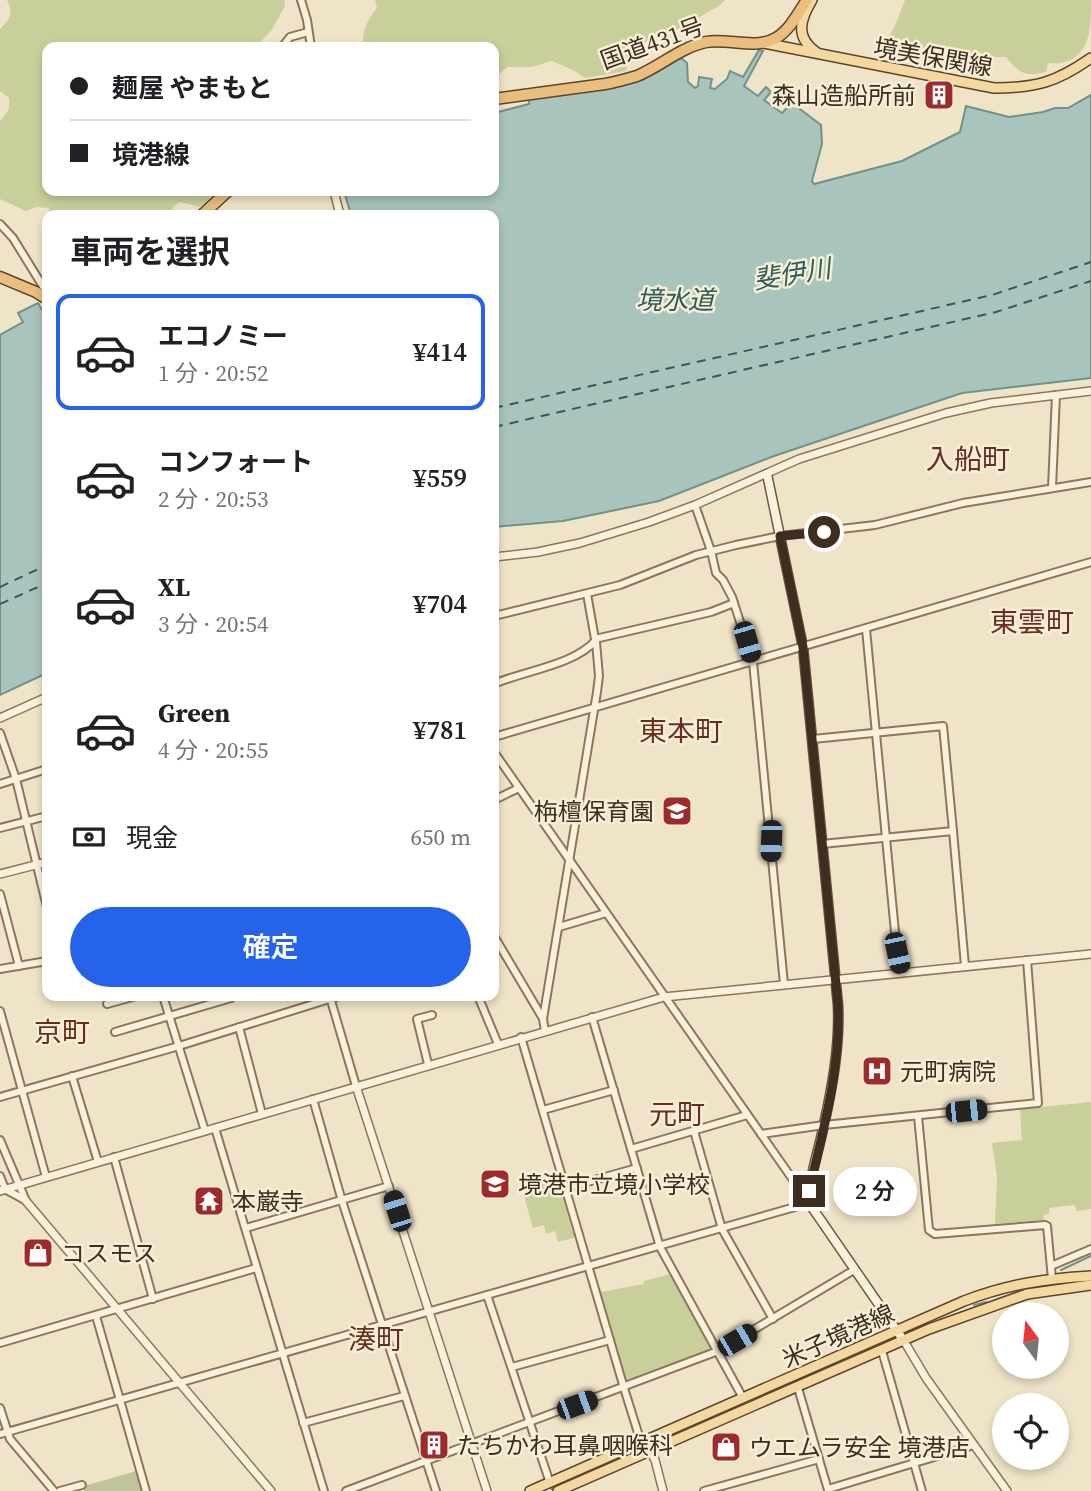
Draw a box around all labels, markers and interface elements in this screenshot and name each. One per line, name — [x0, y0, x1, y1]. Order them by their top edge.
street label: 国道431号 — [596, 9, 708, 77]
street label: 境美保関線 — [871, 30, 995, 84]
text: 麺屋 やまもと — [112, 70, 273, 106]
building icon: 森山造船所前 — [922, 78, 956, 112]
place label: 森山造船所前 — [772, 79, 916, 112]
text: 境港線 — [112, 137, 190, 173]
text: 車両を選択 — [70, 230, 230, 274]
water label: 斐伊川 — [751, 250, 836, 298]
water label: 境水道 — [636, 282, 718, 318]
text: エコノミー — [158, 318, 288, 354]
icon: car — [74, 321, 137, 384]
text: ¥414 — [413, 334, 467, 370]
text: 1 分 · 20:52 — [158, 357, 268, 389]
district label: 入船町 — [926, 440, 1010, 478]
text: コンフォート — [158, 444, 313, 480]
icon: car — [74, 447, 137, 510]
text: ¥559 — [413, 460, 467, 496]
text: 2 分 · 20:53 — [158, 483, 268, 515]
route start — [808, 516, 840, 548]
text: XL — [158, 569, 190, 605]
icon: car — [74, 573, 137, 636]
text: ¥704 — [413, 586, 467, 622]
district label: 東雲町 — [990, 603, 1074, 641]
text: 3 分 · 20:54 — [158, 608, 268, 640]
car — [732, 619, 763, 665]
text: Green — [158, 695, 230, 731]
icon: car — [74, 699, 137, 762]
text: ¥781 — [413, 712, 467, 748]
district label: 東本町 — [639, 712, 723, 750]
text: 4 分 · 20:55 — [158, 734, 268, 766]
school or university icon: 栴檀保育園 — [660, 794, 694, 828]
place label: 栴檀保育園 — [534, 795, 654, 828]
icon: cash — [70, 818, 108, 856]
text: 現金 — [126, 820, 178, 856]
car — [760, 820, 783, 862]
text: 650 m — [410, 821, 471, 853]
button: 確定 — [70, 907, 471, 987]
car — [883, 930, 912, 976]
district label: 京町 — [34, 1013, 90, 1051]
hospital icon: 元町病院 — [860, 1054, 894, 1088]
place label: 元町病院 — [900, 1055, 996, 1088]
district label: 元町 — [649, 1095, 705, 1133]
car — [945, 1098, 988, 1124]
callout: 2 分 — [834, 1166, 917, 1216]
school or university icon: 境港市立境小学校 — [478, 1167, 512, 1201]
place label: 境港市立境小学校 — [518, 1168, 710, 1201]
route end — [793, 1175, 825, 1207]
text: 2 分 — [855, 1175, 895, 1207]
temple icon: 本巌寺 — [192, 1184, 226, 1218]
place label: 本巌寺 — [232, 1185, 304, 1218]
car — [381, 1188, 414, 1234]
shop icon: コスモス — [21, 1236, 55, 1270]
place label: コスモス — [61, 1237, 157, 1270]
street label: 米子境港線 — [776, 1297, 900, 1375]
north arrow — [992, 1302, 1069, 1379]
map controls — [992, 1302, 1069, 1470]
district label: 湊町 — [348, 1320, 404, 1358]
car — [714, 1320, 761, 1360]
car — [554, 1388, 601, 1422]
button: locate — [992, 1393, 1069, 1470]
building icon: たちかわ耳鼻咽喉科 — [417, 1428, 451, 1462]
place label: たちかわ耳鼻咽喉科 — [457, 1429, 673, 1462]
shop icon: ウエムラ安全 境港店 — [709, 1430, 743, 1464]
place label: ウエムラ安全 境港店 — [749, 1431, 969, 1464]

